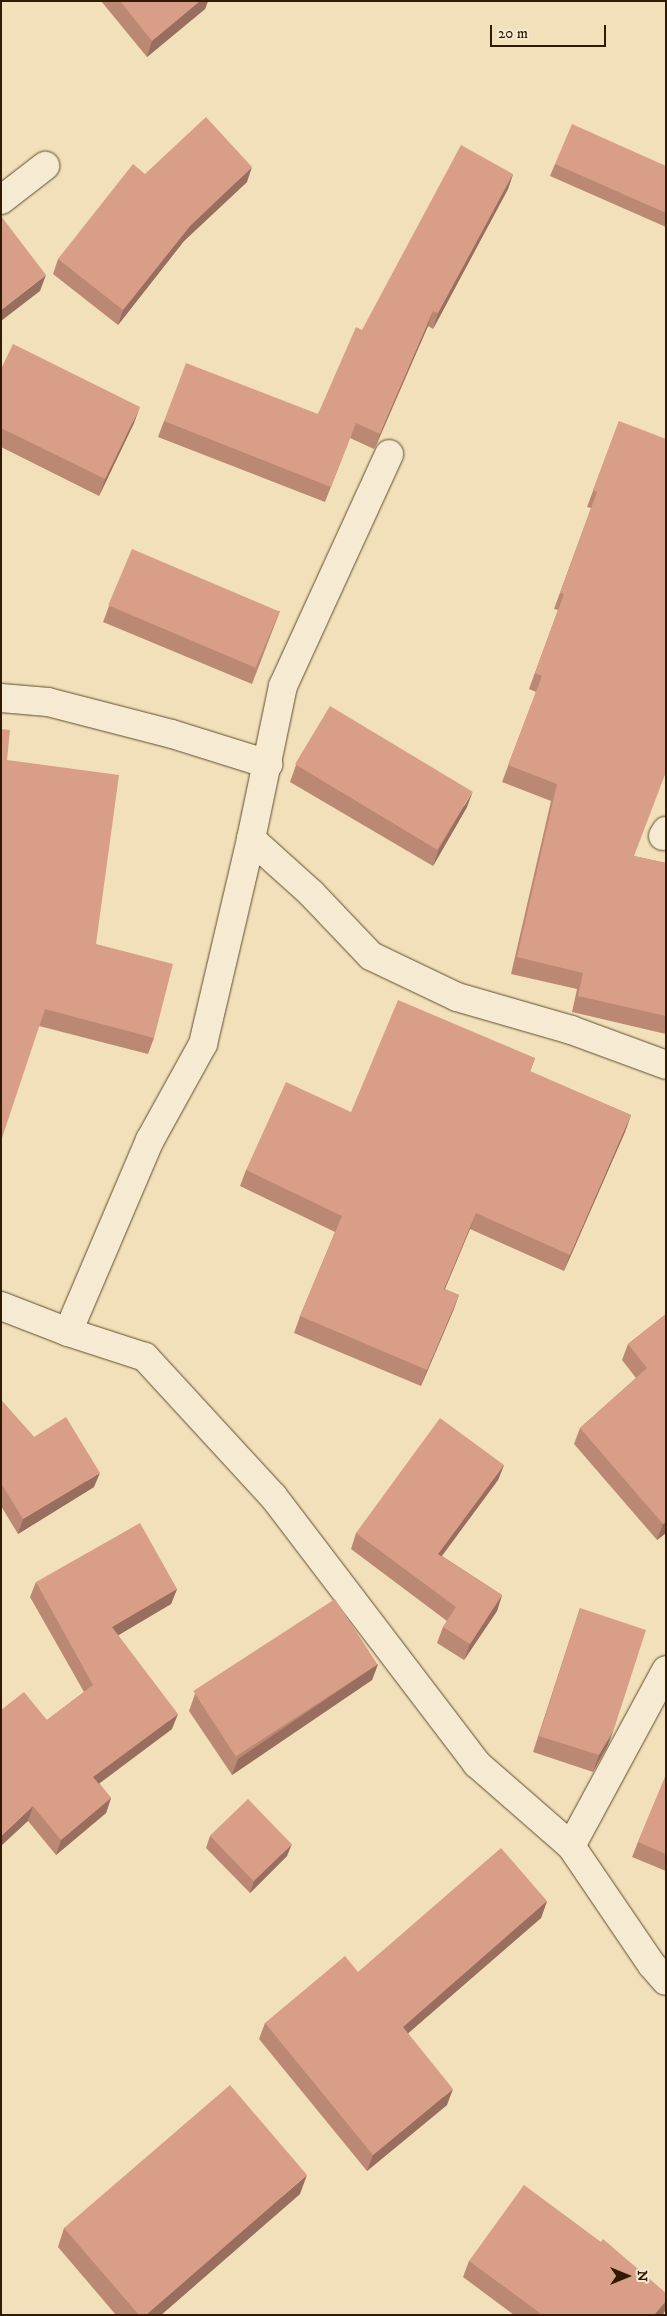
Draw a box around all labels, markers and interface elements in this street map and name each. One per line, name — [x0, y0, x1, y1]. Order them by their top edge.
scale bar — [492, 15, 608, 47]
text: 20 m — [498, 24, 528, 43]
north arrow — [602, 2251, 652, 2301]
text: N — [633, 2270, 651, 2282]

